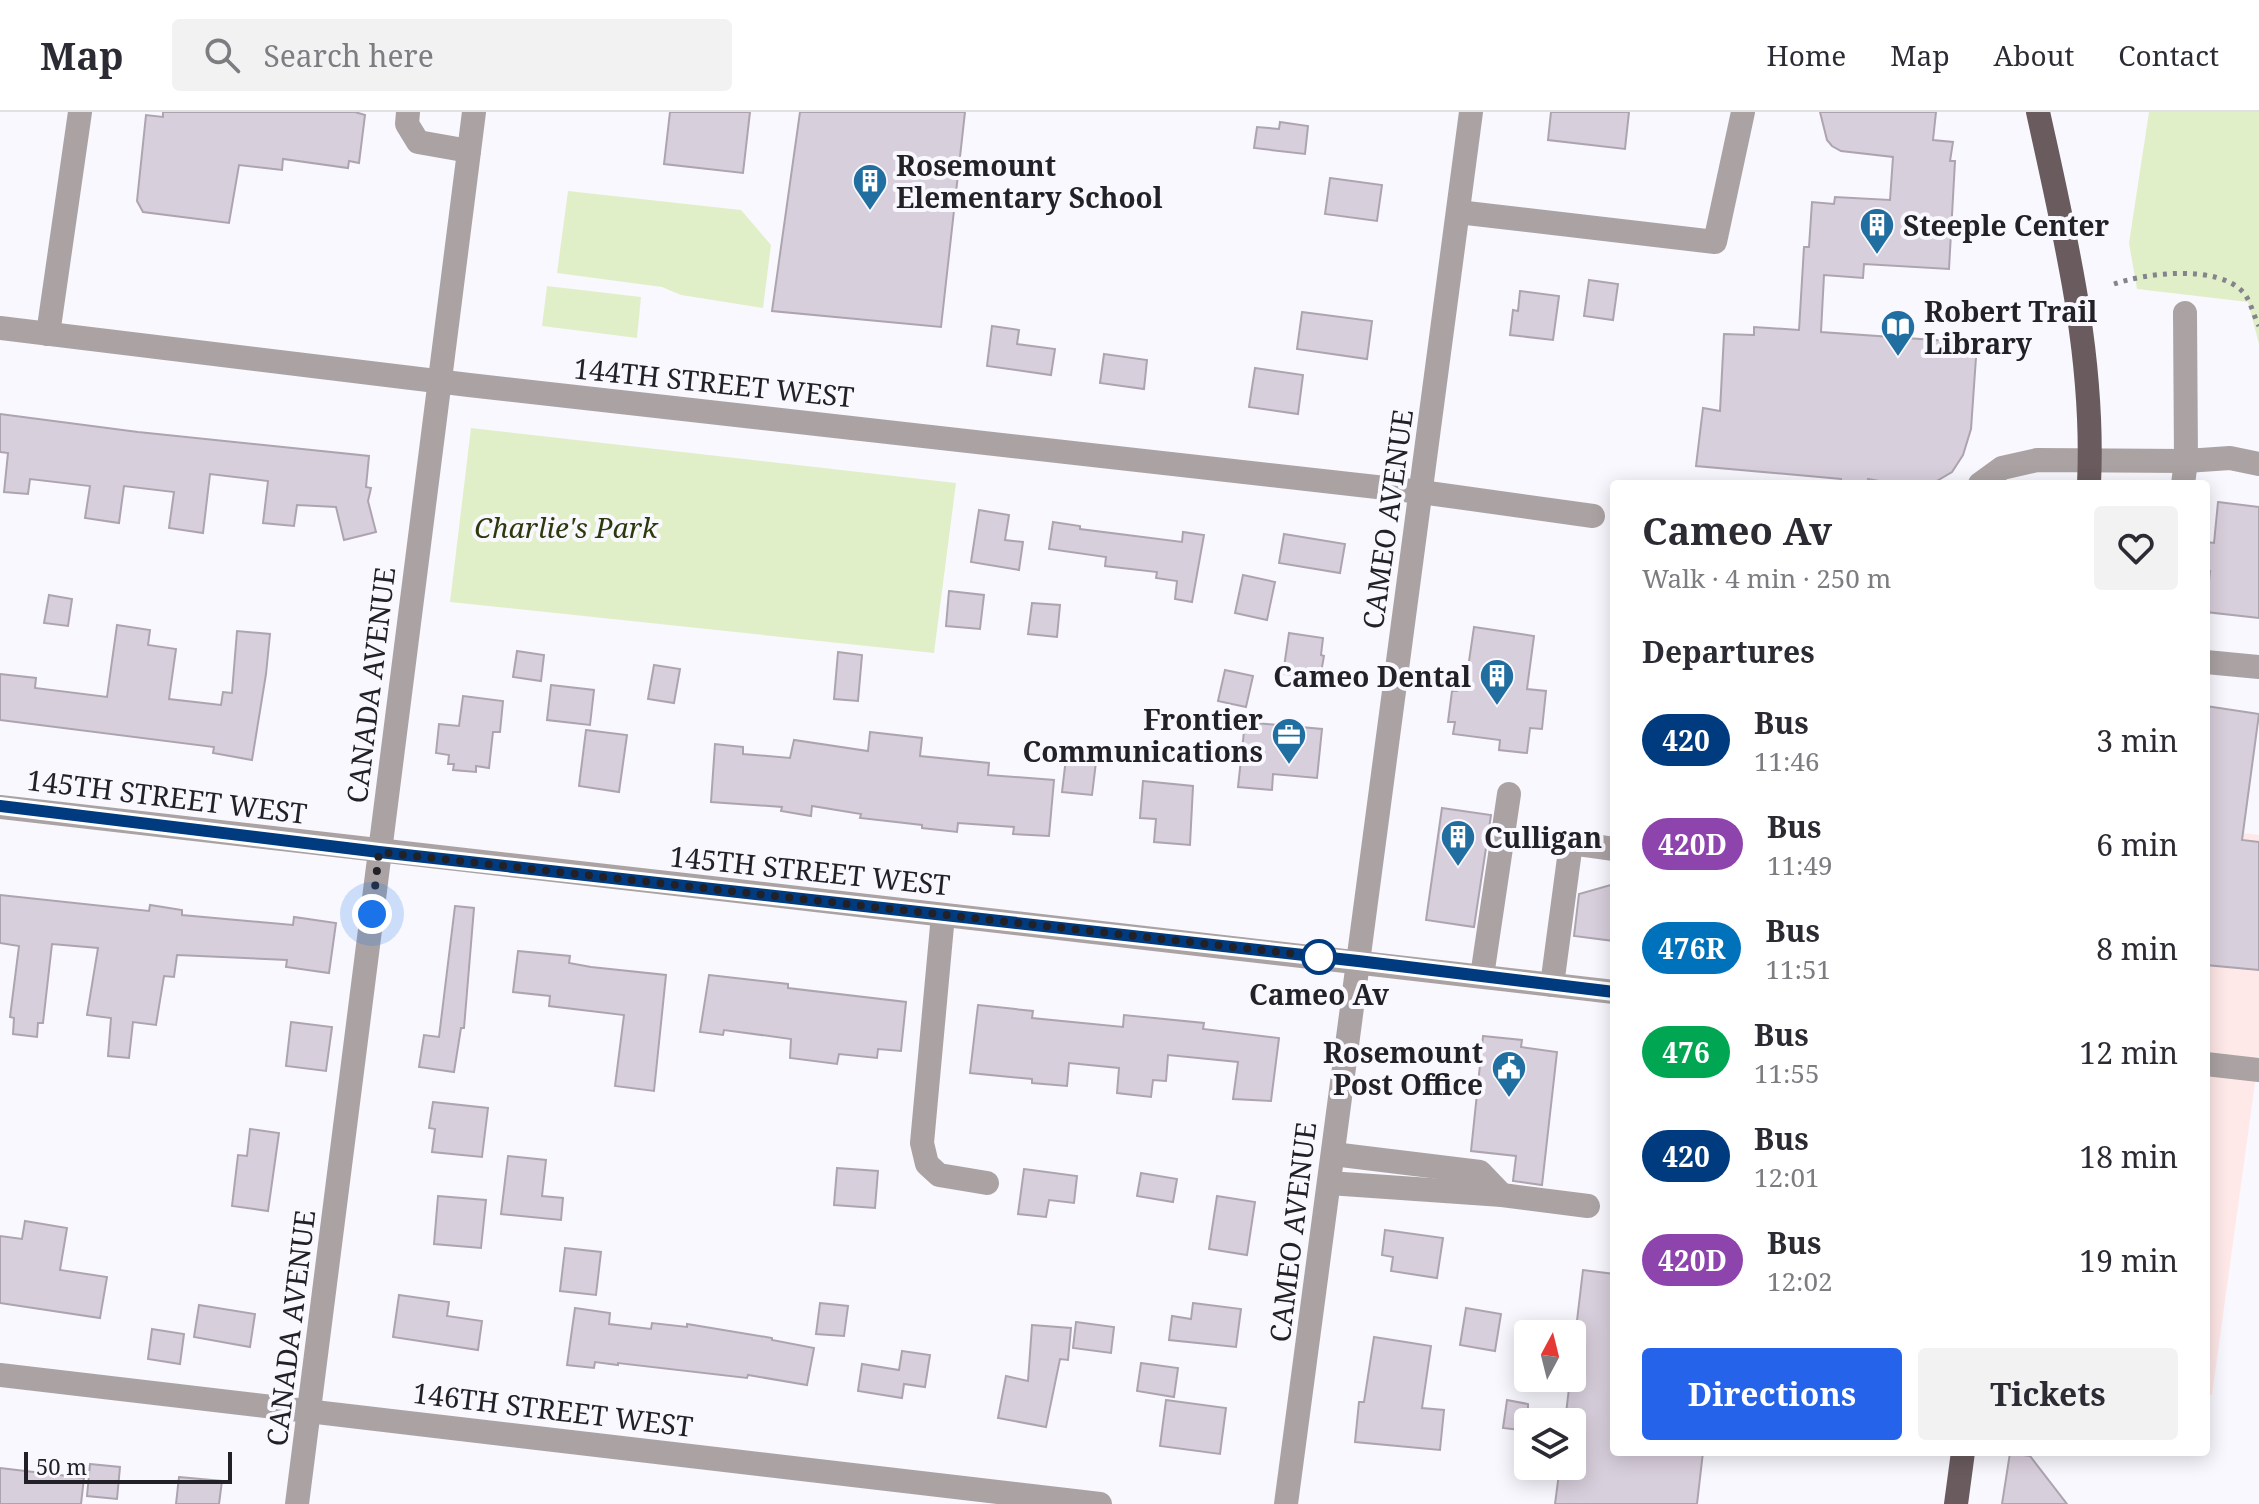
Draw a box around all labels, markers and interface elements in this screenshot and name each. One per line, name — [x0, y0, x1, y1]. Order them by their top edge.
search box — [172, 19, 732, 91]
text: Map — [40, 29, 124, 81]
icon: search — [200, 33, 244, 77]
text: Search here — [264, 35, 434, 76]
text: Home — [1767, 36, 1846, 74]
text: Map — [1890, 36, 1950, 74]
text: About — [1994, 36, 2074, 74]
text: Contact — [2118, 36, 2219, 74]
place label: Rosemount Elementary School — [896, 146, 1163, 216]
building icon: Rosemount Elementary School — [851, 162, 889, 212]
building icon: Steeple Center — [1858, 206, 1896, 256]
place label: Steeple Center — [1903, 206, 2110, 244]
place label: Robert Trail Library — [1924, 292, 2098, 362]
library icon: Robert Trail Library — [1879, 308, 1917, 358]
street label: 144TH STREET WEST — [572, 348, 856, 416]
street label: CAMEO AVENUE — [1353, 407, 1421, 631]
text: Cameo Av — [1642, 504, 1832, 556]
button: heart — [2094, 506, 2178, 590]
park label: Charlie's Park — [474, 508, 659, 546]
text: Walk · 4 min · 250 m — [1642, 560, 1891, 596]
street label: CANADA AVENUE — [337, 565, 403, 805]
text: Departures — [1642, 631, 1815, 672]
place label: Cameo Dental — [1273, 657, 1471, 695]
building icon: Cameo Dental — [1478, 657, 1516, 707]
place label: Frontier Communications — [1023, 700, 1263, 770]
text: Bus — [1754, 702, 1809, 743]
office icon: Frontier Communications — [1270, 716, 1308, 766]
text: 3 min — [2096, 720, 2178, 761]
text: 420 — [1662, 721, 1710, 759]
text: 11:46 — [1754, 743, 1820, 779]
street label: 145TH STREET WEST — [25, 760, 309, 832]
text: Bus — [1767, 806, 1822, 847]
building icon: Culligan — [1439, 818, 1477, 868]
place label: Culligan — [1484, 818, 1602, 856]
text: 6 min — [2096, 824, 2178, 865]
text: 420D — [1658, 825, 1727, 863]
street label: 145TH STREET WEST — [668, 836, 952, 904]
text: 11:49 — [1767, 847, 1833, 883]
your location — [352, 894, 392, 934]
text: Bus — [1765, 910, 1820, 951]
text: 8 min — [2096, 928, 2178, 969]
text: 476R — [1658, 929, 1725, 967]
marker: Cameo Av — [1302, 940, 1336, 974]
text: 11:51 — [1765, 951, 1831, 987]
place label: Cameo Av — [1249, 975, 1389, 1013]
text: Bus — [1754, 1014, 1809, 1055]
text: 12 min — [2079, 1032, 2178, 1073]
place label: Rosemount Post Office — [1323, 1033, 1483, 1103]
text: 476 — [1662, 1033, 1710, 1071]
public building icon: Rosemount Post Office — [1490, 1049, 1528, 1099]
text: 11:55 — [1754, 1055, 1820, 1091]
text: Bus — [1754, 1118, 1809, 1159]
street label: CAMEO AVENUE — [1260, 1120, 1324, 1344]
text: 18 min — [2079, 1136, 2178, 1177]
text: 420 — [1662, 1137, 1710, 1175]
text: 12:01 — [1754, 1159, 1820, 1195]
street label: CANADA AVENUE — [257, 1208, 323, 1448]
text: Bus — [1767, 1222, 1822, 1263]
text: 19 min — [2079, 1240, 2178, 1281]
text: 420D — [1658, 1241, 1727, 1279]
text: 12:02 — [1767, 1263, 1833, 1299]
north arrow — [1514, 1320, 1586, 1392]
map controls — [1514, 1320, 1586, 1480]
button: Directions — [1642, 1348, 1902, 1440]
button: Tickets — [1918, 1348, 2178, 1440]
street label: 146TH STREET WEST — [411, 1373, 695, 1445]
button: layers — [1514, 1408, 1586, 1480]
scale bar — [24, 1448, 232, 1484]
text: 50 m — [36, 1451, 87, 1481]

